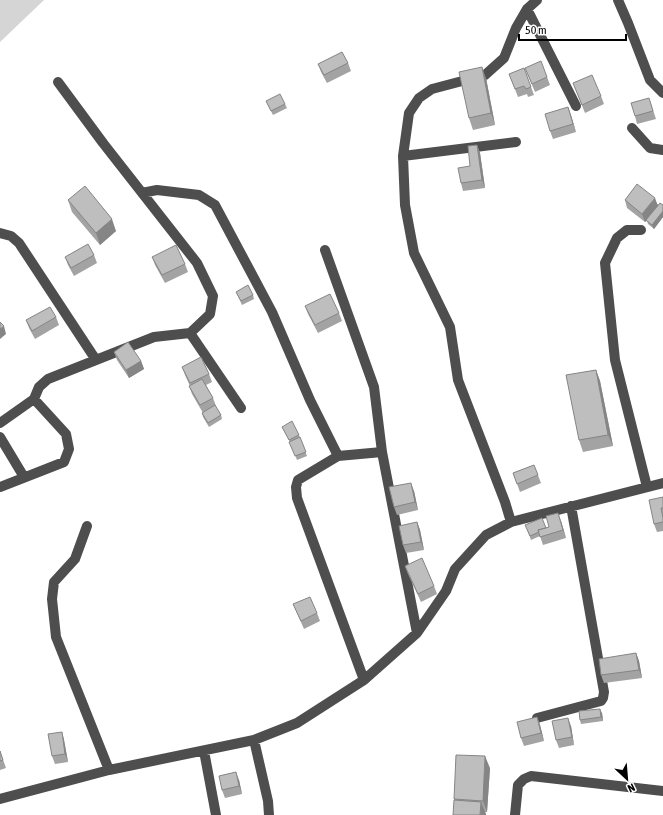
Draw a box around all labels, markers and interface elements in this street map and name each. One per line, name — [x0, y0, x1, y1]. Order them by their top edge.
scale bar — [519, 16, 626, 42]
text: 50 m — [525, 23, 547, 37]
north arrow — [607, 759, 647, 799]
text: N — [626, 781, 637, 795]

